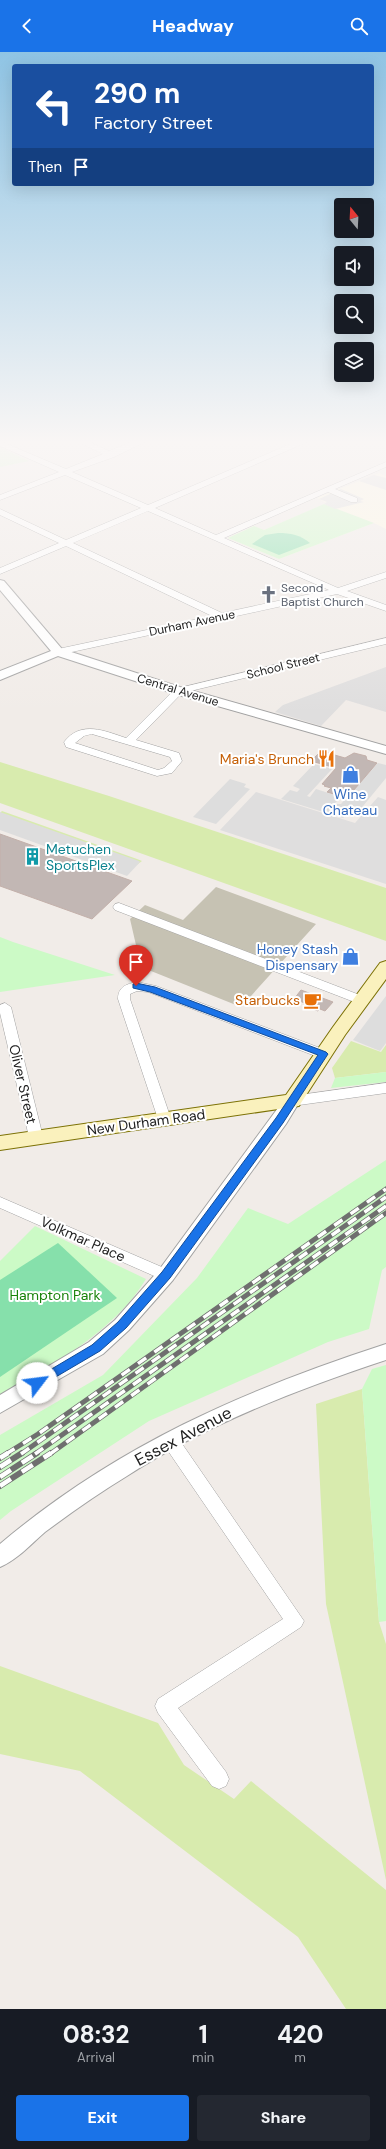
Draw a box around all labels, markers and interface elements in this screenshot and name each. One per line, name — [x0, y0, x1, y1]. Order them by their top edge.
text: Headway — [152, 14, 234, 38]
icon: back — [16, 15, 38, 37]
icon: search — [348, 15, 370, 37]
text: 290 m — [94, 75, 180, 112]
icon: left — [28, 80, 80, 132]
text: Factory Street — [94, 111, 213, 135]
icon: arrive — [70, 156, 92, 178]
text: Then — [28, 157, 62, 177]
north arrow — [334, 198, 374, 238]
map controls — [334, 198, 374, 382]
button: sound — [334, 246, 374, 286]
button: search — [334, 294, 374, 334]
button: layers — [334, 342, 374, 382]
place label: Second Baptist Church — [281, 580, 364, 610]
church icon: Second Baptist Church — [258, 585, 278, 605]
street label: Durham Avenue — [147, 606, 237, 640]
street label: School Street — [245, 649, 322, 683]
street label: Central Avenue — [135, 670, 221, 710]
restaurant icon: Maria's Brunch — [317, 749, 337, 769]
place label: Maria's Brunch — [220, 750, 314, 768]
shop icon: Wine Chateau — [340, 764, 360, 784]
place label: Wine Chateau — [323, 785, 377, 819]
place label: Metuchen SportsPlex — [46, 840, 115, 874]
building icon: Metuchen SportsPlex — [23, 847, 43, 867]
place label: Honey Stash Dispensary — [257, 940, 338, 974]
pin — [119, 945, 153, 986]
shop icon: Honey Stash Dispensary — [341, 947, 361, 967]
icon: arrive — [125, 951, 147, 973]
cafe icon: Starbucks — [303, 990, 323, 1010]
place label: Starbucks — [235, 991, 300, 1009]
street label: Oliver Street — [5, 1043, 41, 1125]
street label: New Durham Road — [86, 1105, 206, 1139]
street label: Volkmar Place — [38, 1212, 128, 1266]
park label: Hampton Park — [9, 1286, 101, 1304]
position arrow — [16, 1362, 58, 1404]
street label: Essex Avenue — [131, 1401, 235, 1471]
text: 08:32 — [63, 2019, 129, 2050]
text: 1 — [199, 2019, 208, 2050]
text: 420 — [277, 2019, 323, 2050]
text: Arrival — [77, 2049, 115, 2066]
text: min — [192, 2049, 214, 2066]
text: m — [294, 2049, 306, 2066]
button: Exit — [16, 2095, 189, 2141]
button: Share — [197, 2095, 370, 2141]

